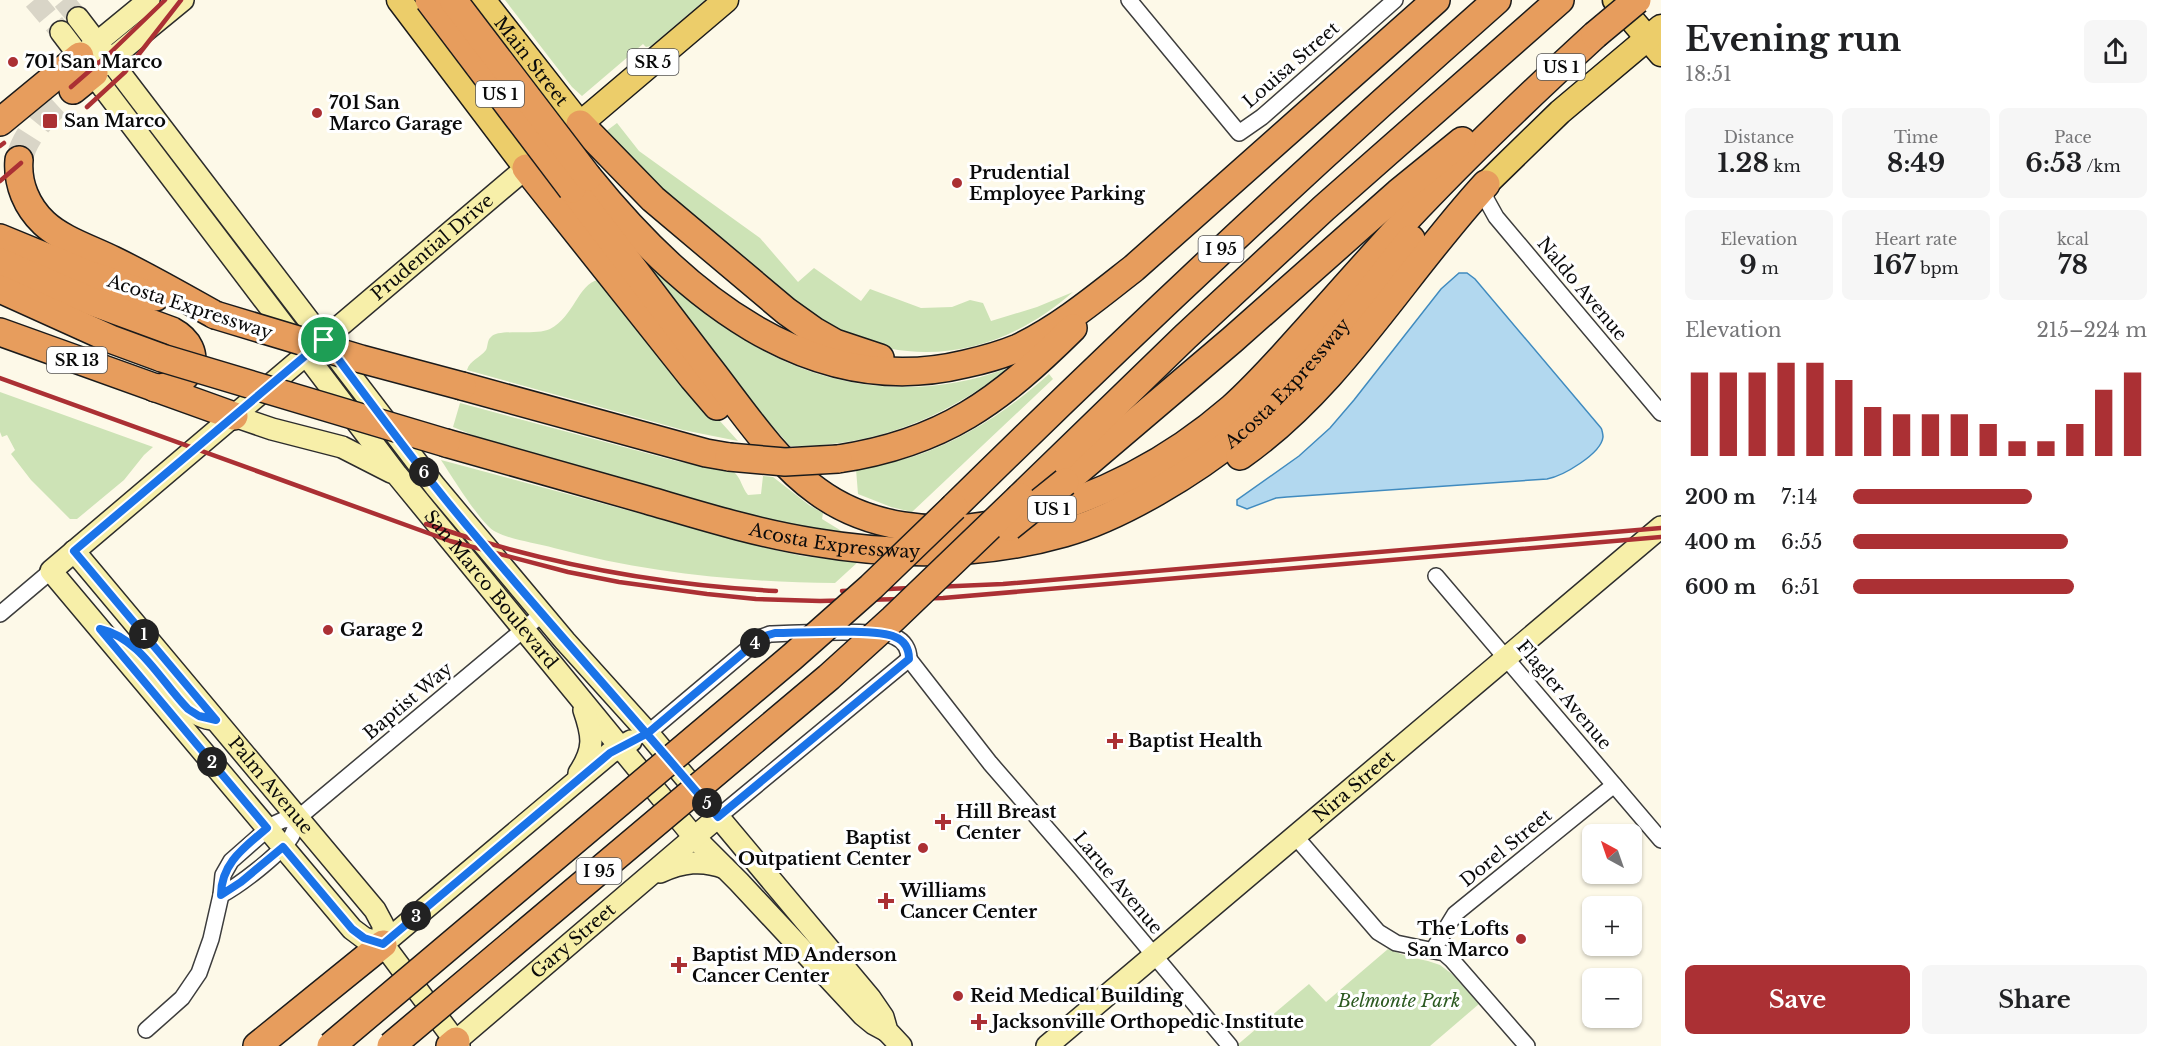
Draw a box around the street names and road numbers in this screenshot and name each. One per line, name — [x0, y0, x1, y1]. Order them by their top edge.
street label: Main Street — [489, 12, 573, 111]
street label: Louisa Street — [1238, 17, 1344, 113]
road number: SR 5 — [628, 49, 678, 75]
road number: US 1 — [1537, 54, 1585, 80]
road number: US 1 — [476, 81, 524, 107]
street label: Prudential Drive — [367, 189, 498, 305]
street label: Naldo Avenue — [1532, 233, 1632, 345]
road number: I 95 — [1198, 236, 1244, 262]
street label: Acosta Expressway — [104, 270, 276, 344]
street label: Acosta Expressway — [1220, 313, 1355, 454]
road number: SR 13 — [47, 347, 107, 373]
road number: US 1 — [1028, 496, 1076, 522]
street label: San Marco Boulevard — [419, 506, 562, 673]
street label: Acosta Expressway — [746, 518, 921, 563]
street label: Flagler Avenue — [1512, 636, 1616, 754]
street label: Baptist Way — [359, 657, 457, 744]
street label: Palm Avenue — [224, 732, 318, 839]
street label: Nira Street — [1309, 746, 1399, 827]
street label: Dorel Street — [1456, 804, 1556, 892]
street label: Larue Avenue — [1069, 827, 1167, 939]
road number: I 95 — [576, 858, 622, 884]
street label: Gary Street — [526, 898, 620, 983]

